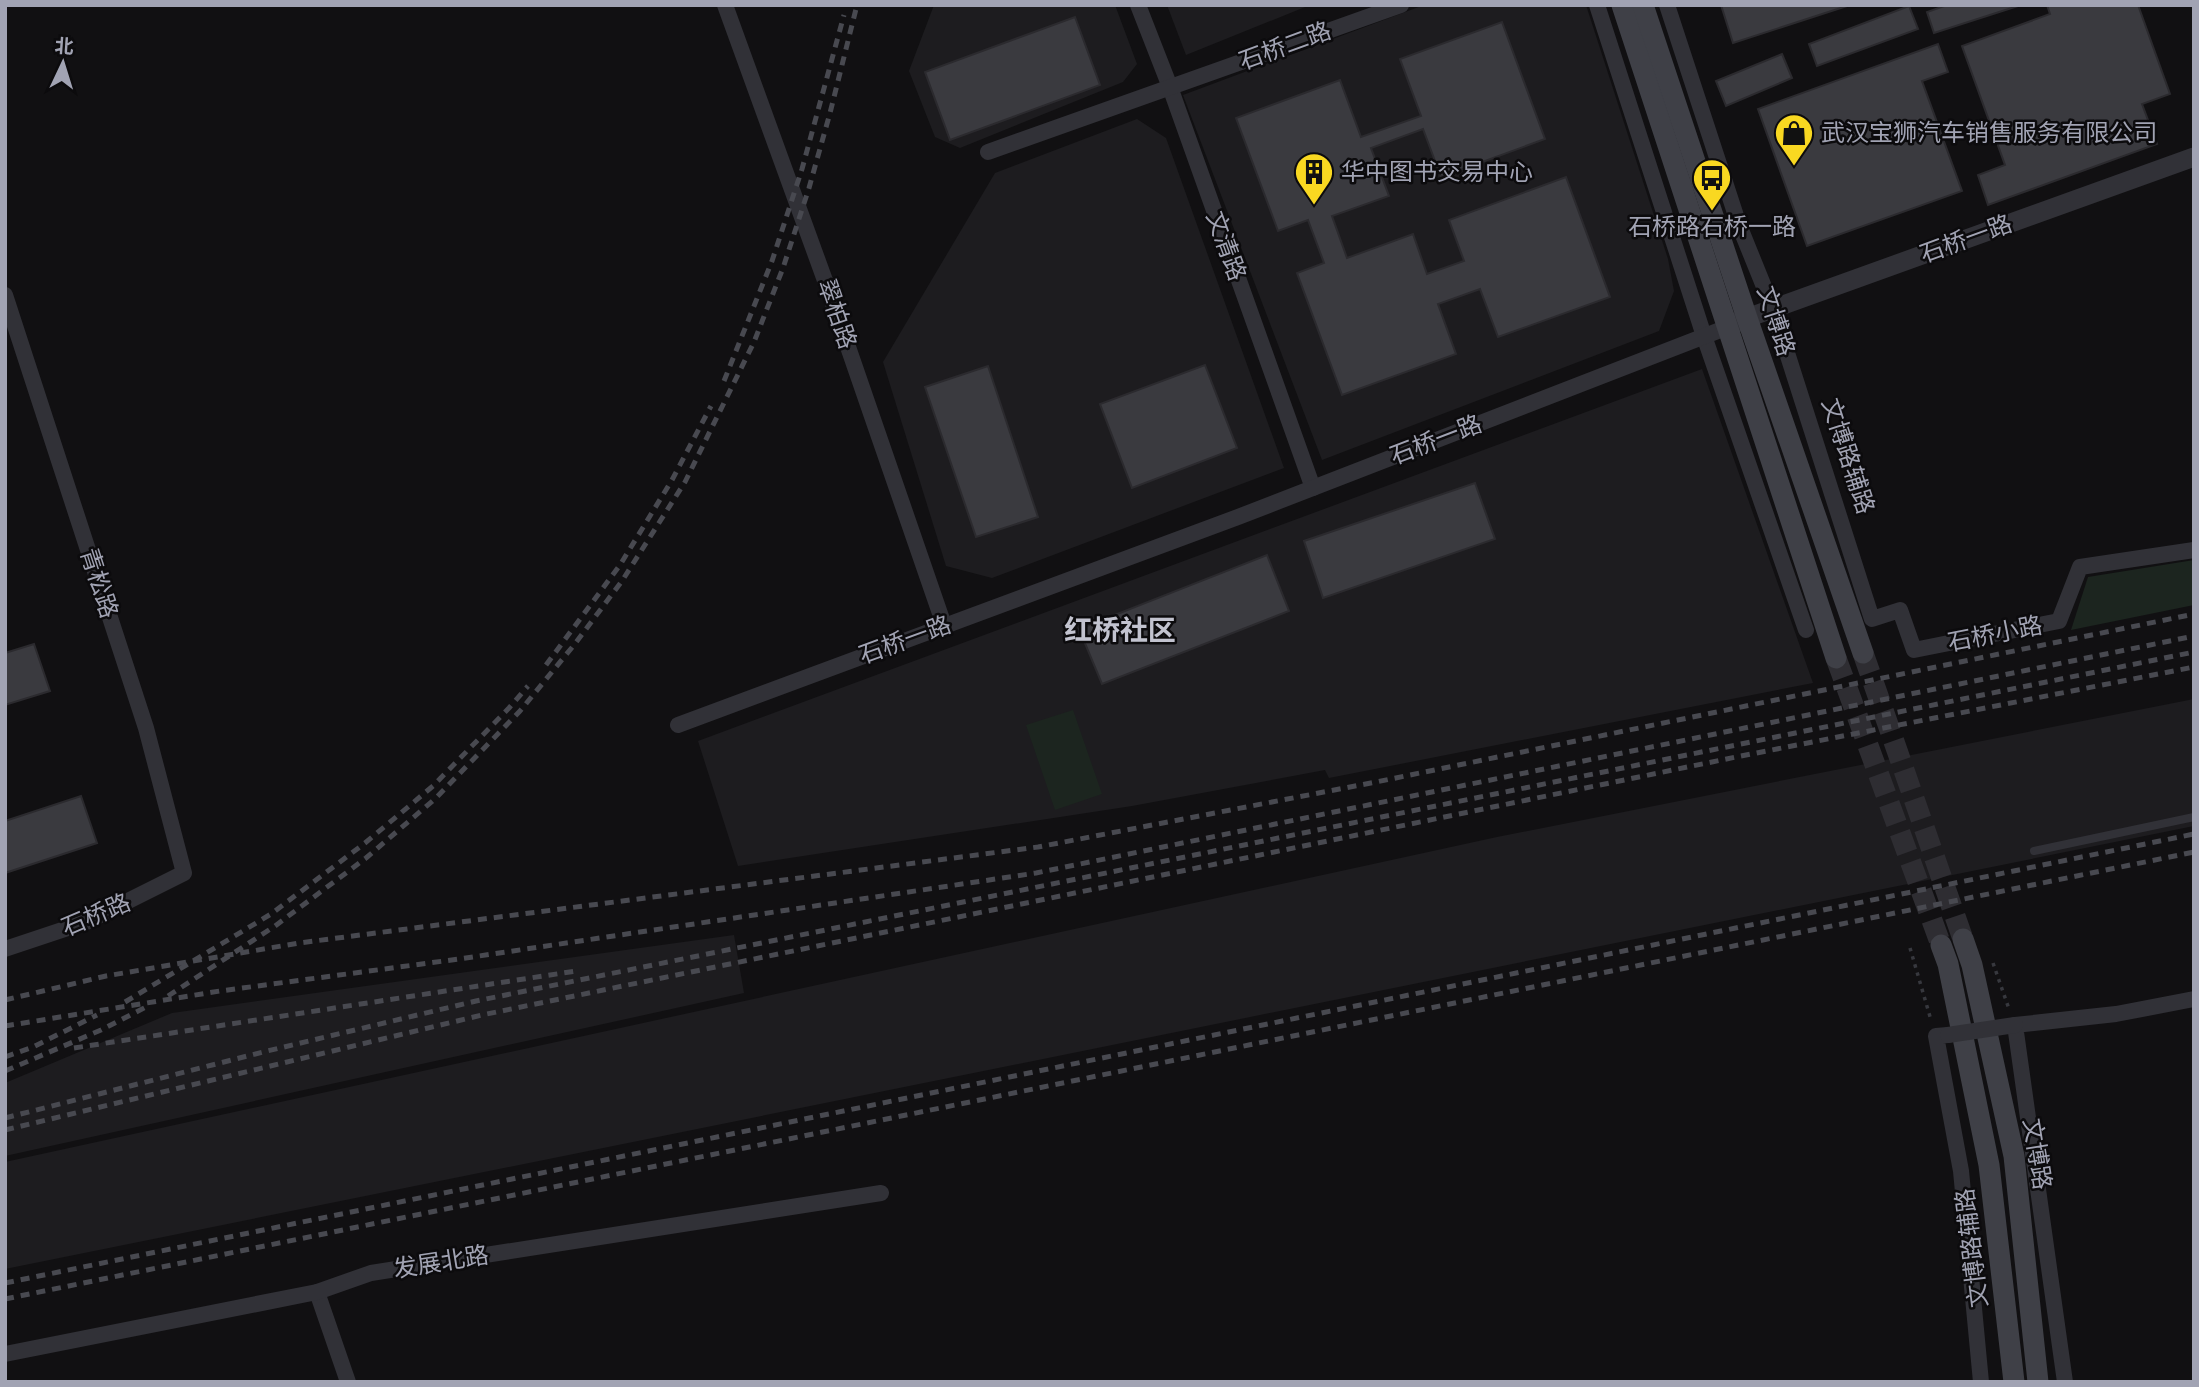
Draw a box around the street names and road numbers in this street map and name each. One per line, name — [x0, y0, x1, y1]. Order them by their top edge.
street label: 石桥二路 — [1234, 14, 1335, 77]
street label: 文清路 — [1200, 206, 1254, 285]
street label: 石桥一路 — [1915, 207, 2016, 270]
street label: 翠柏路 — [811, 274, 865, 353]
street label: 文博路 — [1751, 282, 1803, 360]
street label: 文博路辅路 — [1815, 394, 1883, 518]
street label: 石桥一路 — [1385, 407, 1486, 471]
street label: 青松路 — [74, 544, 126, 622]
street label: 石桥一路 — [854, 608, 955, 671]
street label: 石桥小路 — [1945, 608, 2045, 658]
street label: 石桥路 — [56, 885, 135, 943]
street label: 文博路 — [2017, 1116, 2059, 1192]
street label: 文博路辅路 — [1948, 1187, 1994, 1310]
street label: 发展北路 — [391, 1238, 491, 1284]

